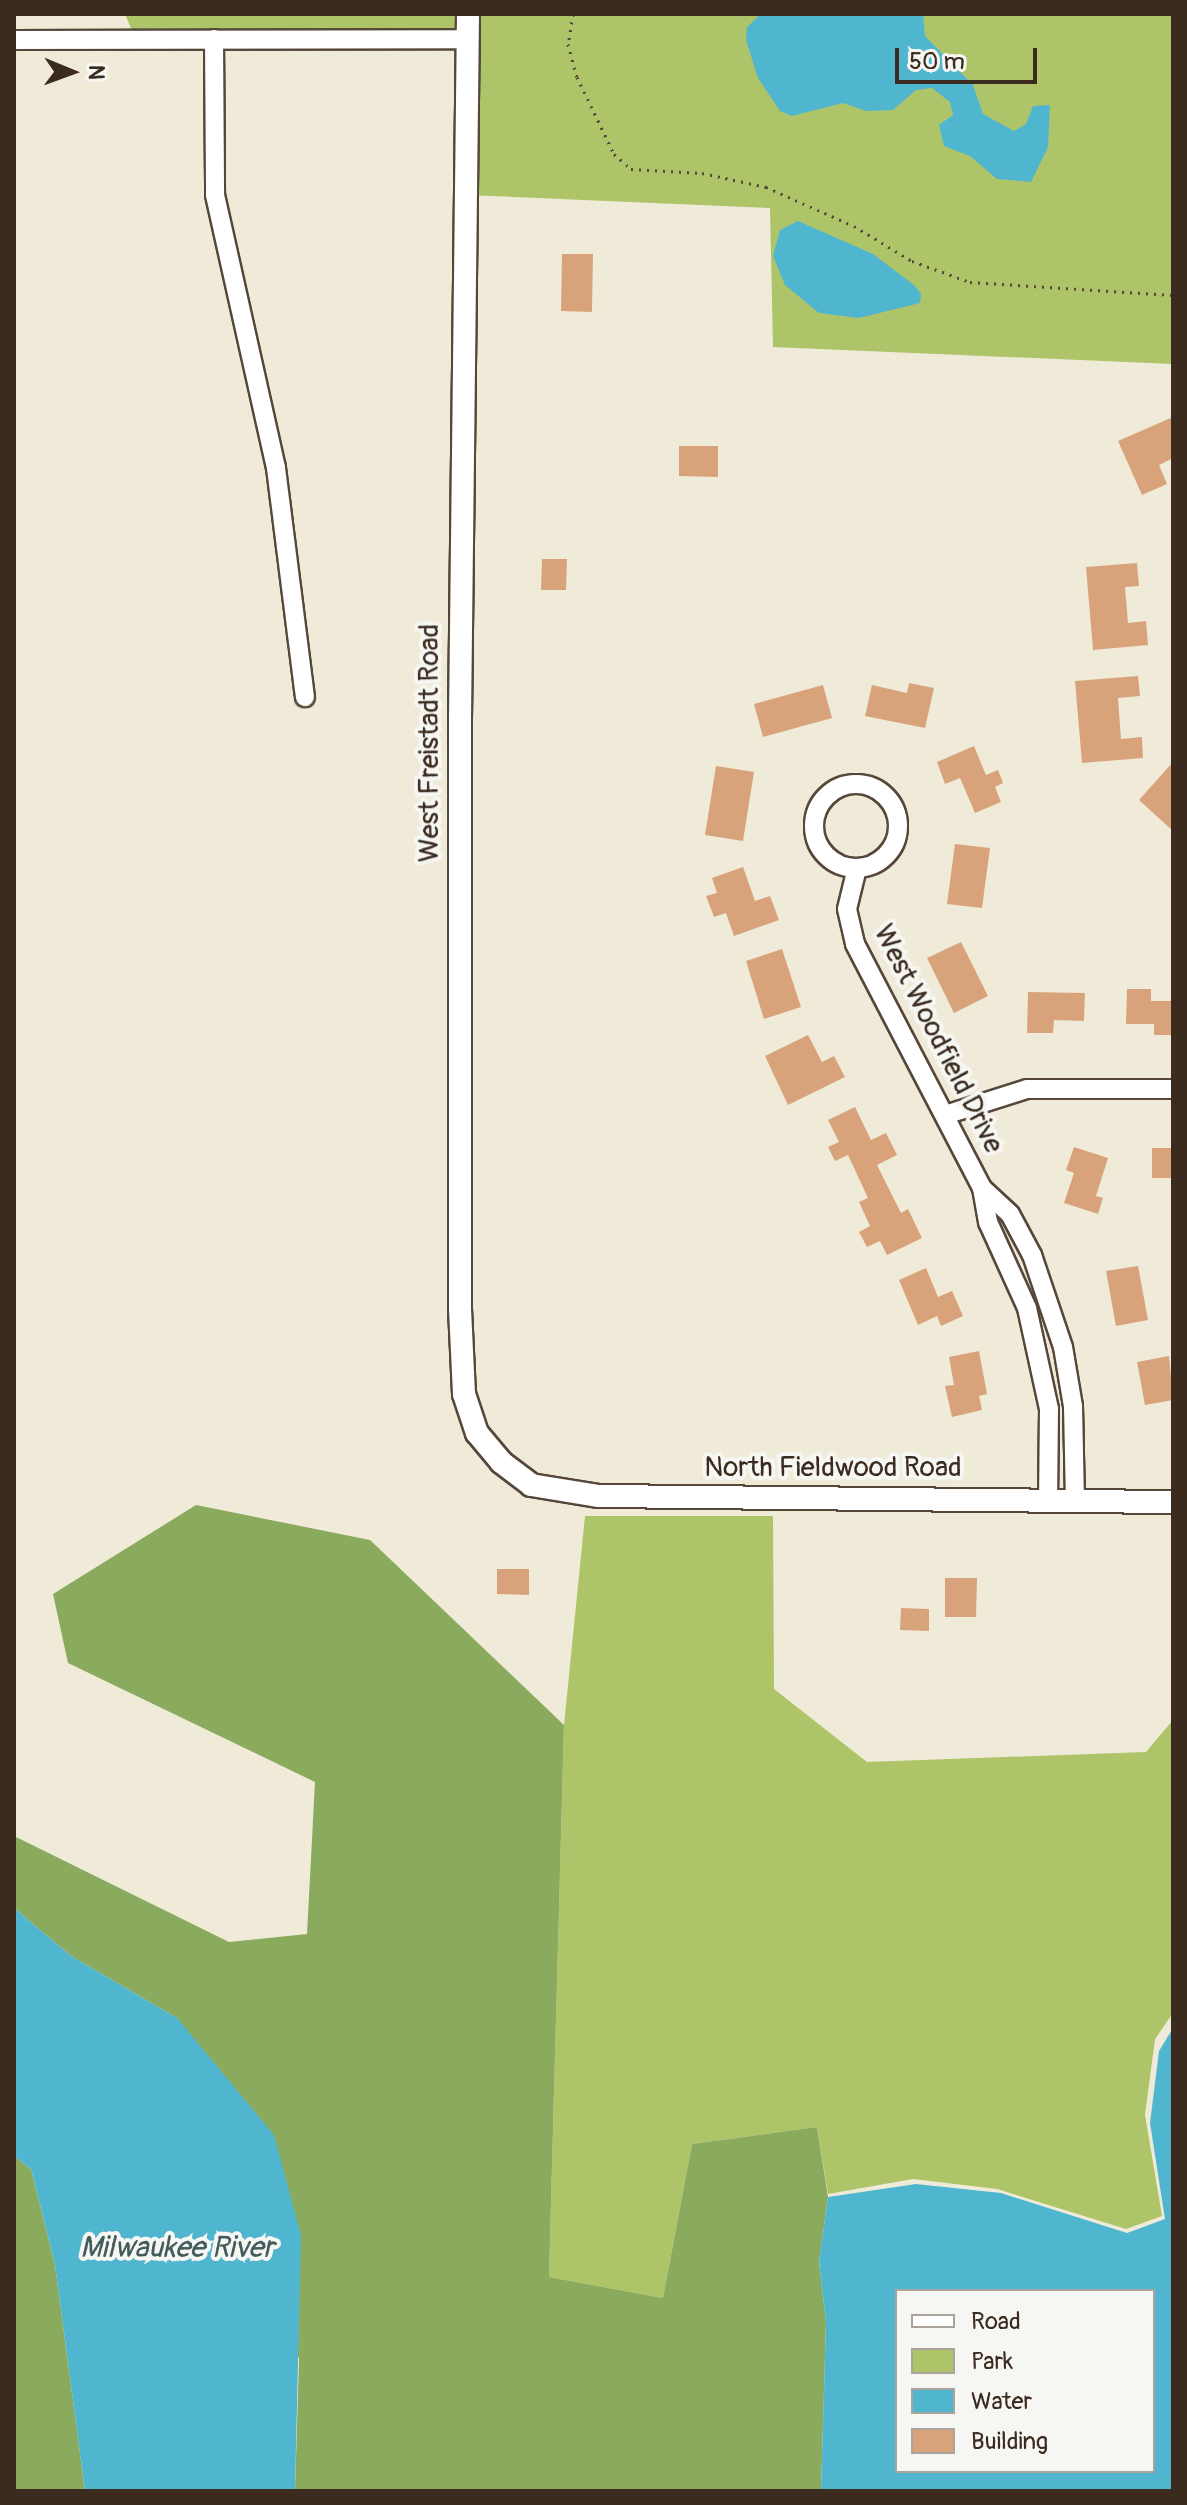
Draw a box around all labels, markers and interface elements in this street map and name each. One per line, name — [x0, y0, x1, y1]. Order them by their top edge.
north arrow — [32, 32, 112, 112]
scale bar — [899, 32, 1041, 82]
text: 50 m — [909, 47, 965, 76]
text: N — [82, 65, 110, 80]
street label: West Freistadt Road — [413, 624, 447, 862]
street label: West Woodfield Drive — [866, 919, 1010, 1159]
street label: North Fieldwood Road — [704, 1451, 962, 1485]
water label: Milwaukee River — [80, 2230, 274, 2266]
legend — [895, 2289, 1155, 2473]
text: Road — [971, 2307, 1021, 2336]
text: Park — [971, 2347, 1013, 2376]
text: Water — [971, 2387, 1032, 2416]
text: Building — [971, 2427, 1048, 2456]

